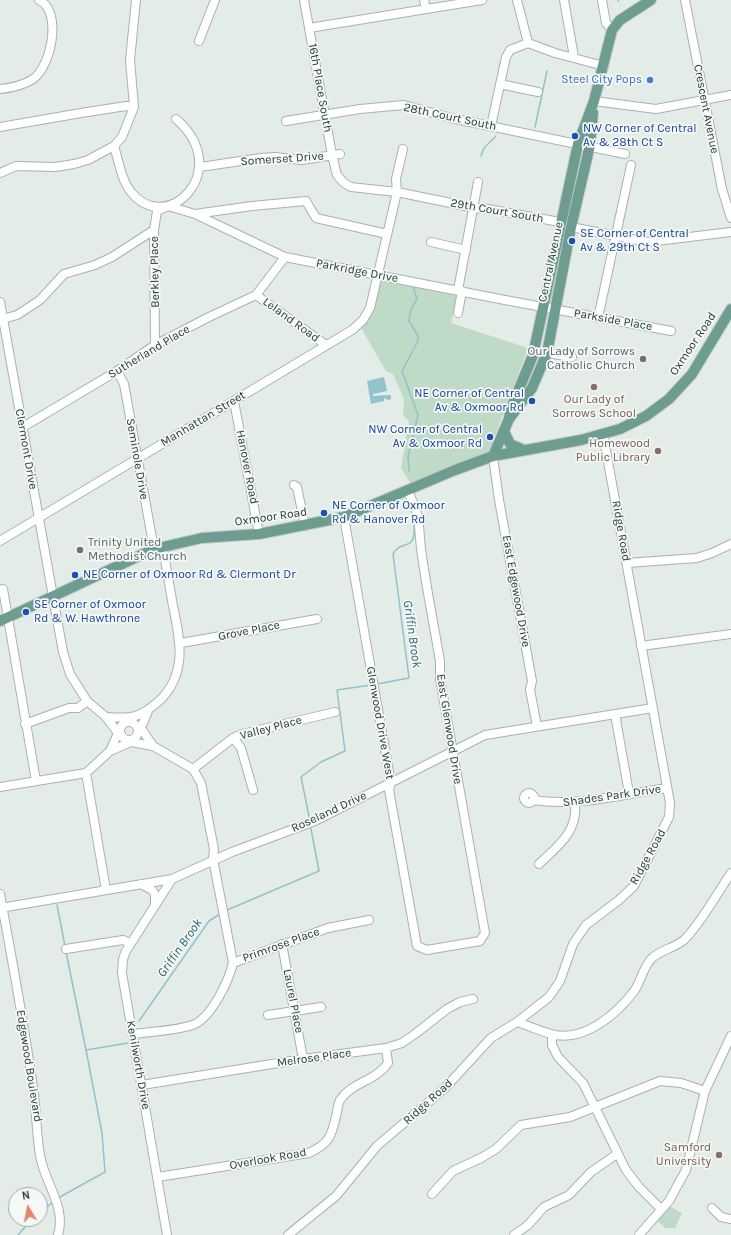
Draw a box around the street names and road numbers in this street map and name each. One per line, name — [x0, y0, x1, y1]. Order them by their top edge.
street label: 16th Place South — [305, 42, 335, 134]
street label: Crescent Avenue — [690, 63, 722, 155]
street label: 28th Court South — [402, 100, 498, 134]
street label: Somerset Drive — [240, 149, 324, 169]
street label: 29th Court South — [449, 196, 545, 226]
street label: Central Avenue — [535, 220, 567, 304]
street label: Berkley Place — [147, 236, 163, 308]
street label: Parkridge Drive — [315, 256, 399, 286]
street label: Leland Road — [260, 295, 322, 345]
street label: Parkside Place — [573, 306, 653, 334]
street label: Oxmoor Road — [667, 310, 719, 378]
street label: Sutherland Place — [105, 322, 193, 382]
street label: Manhattan Street — [158, 388, 248, 450]
street label: Clermont Drive — [12, 408, 40, 490]
street label: Seminole Drive — [123, 417, 151, 501]
street label: Hanover Road — [233, 429, 261, 505]
street label: Ridge Road — [609, 499, 633, 563]
street label: Oxmoor Road — [234, 505, 308, 529]
street label: East Edgewood Drive — [499, 534, 533, 648]
street label: Grove Place — [217, 618, 281, 644]
street label: Glenwood Drive West — [363, 665, 397, 781]
street label: East Glenwood Drive — [433, 673, 465, 785]
street label: Valley Place — [239, 713, 303, 743]
street label: Shades Park Drive — [562, 782, 662, 810]
street label: Roseland Drive — [289, 788, 369, 836]
street label: Ridge Road — [627, 827, 669, 887]
street label: Primrose Place — [240, 924, 322, 966]
street label: Laurel Place — [280, 968, 306, 1034]
street label: Edgewood Boulevard — [13, 1009, 45, 1123]
street label: Kenilworth Drive — [123, 1020, 153, 1110]
street label: Melrose Place — [276, 1046, 352, 1070]
street label: Ridge Road — [400, 1076, 456, 1128]
street label: Overlook Road — [228, 1145, 308, 1173]

